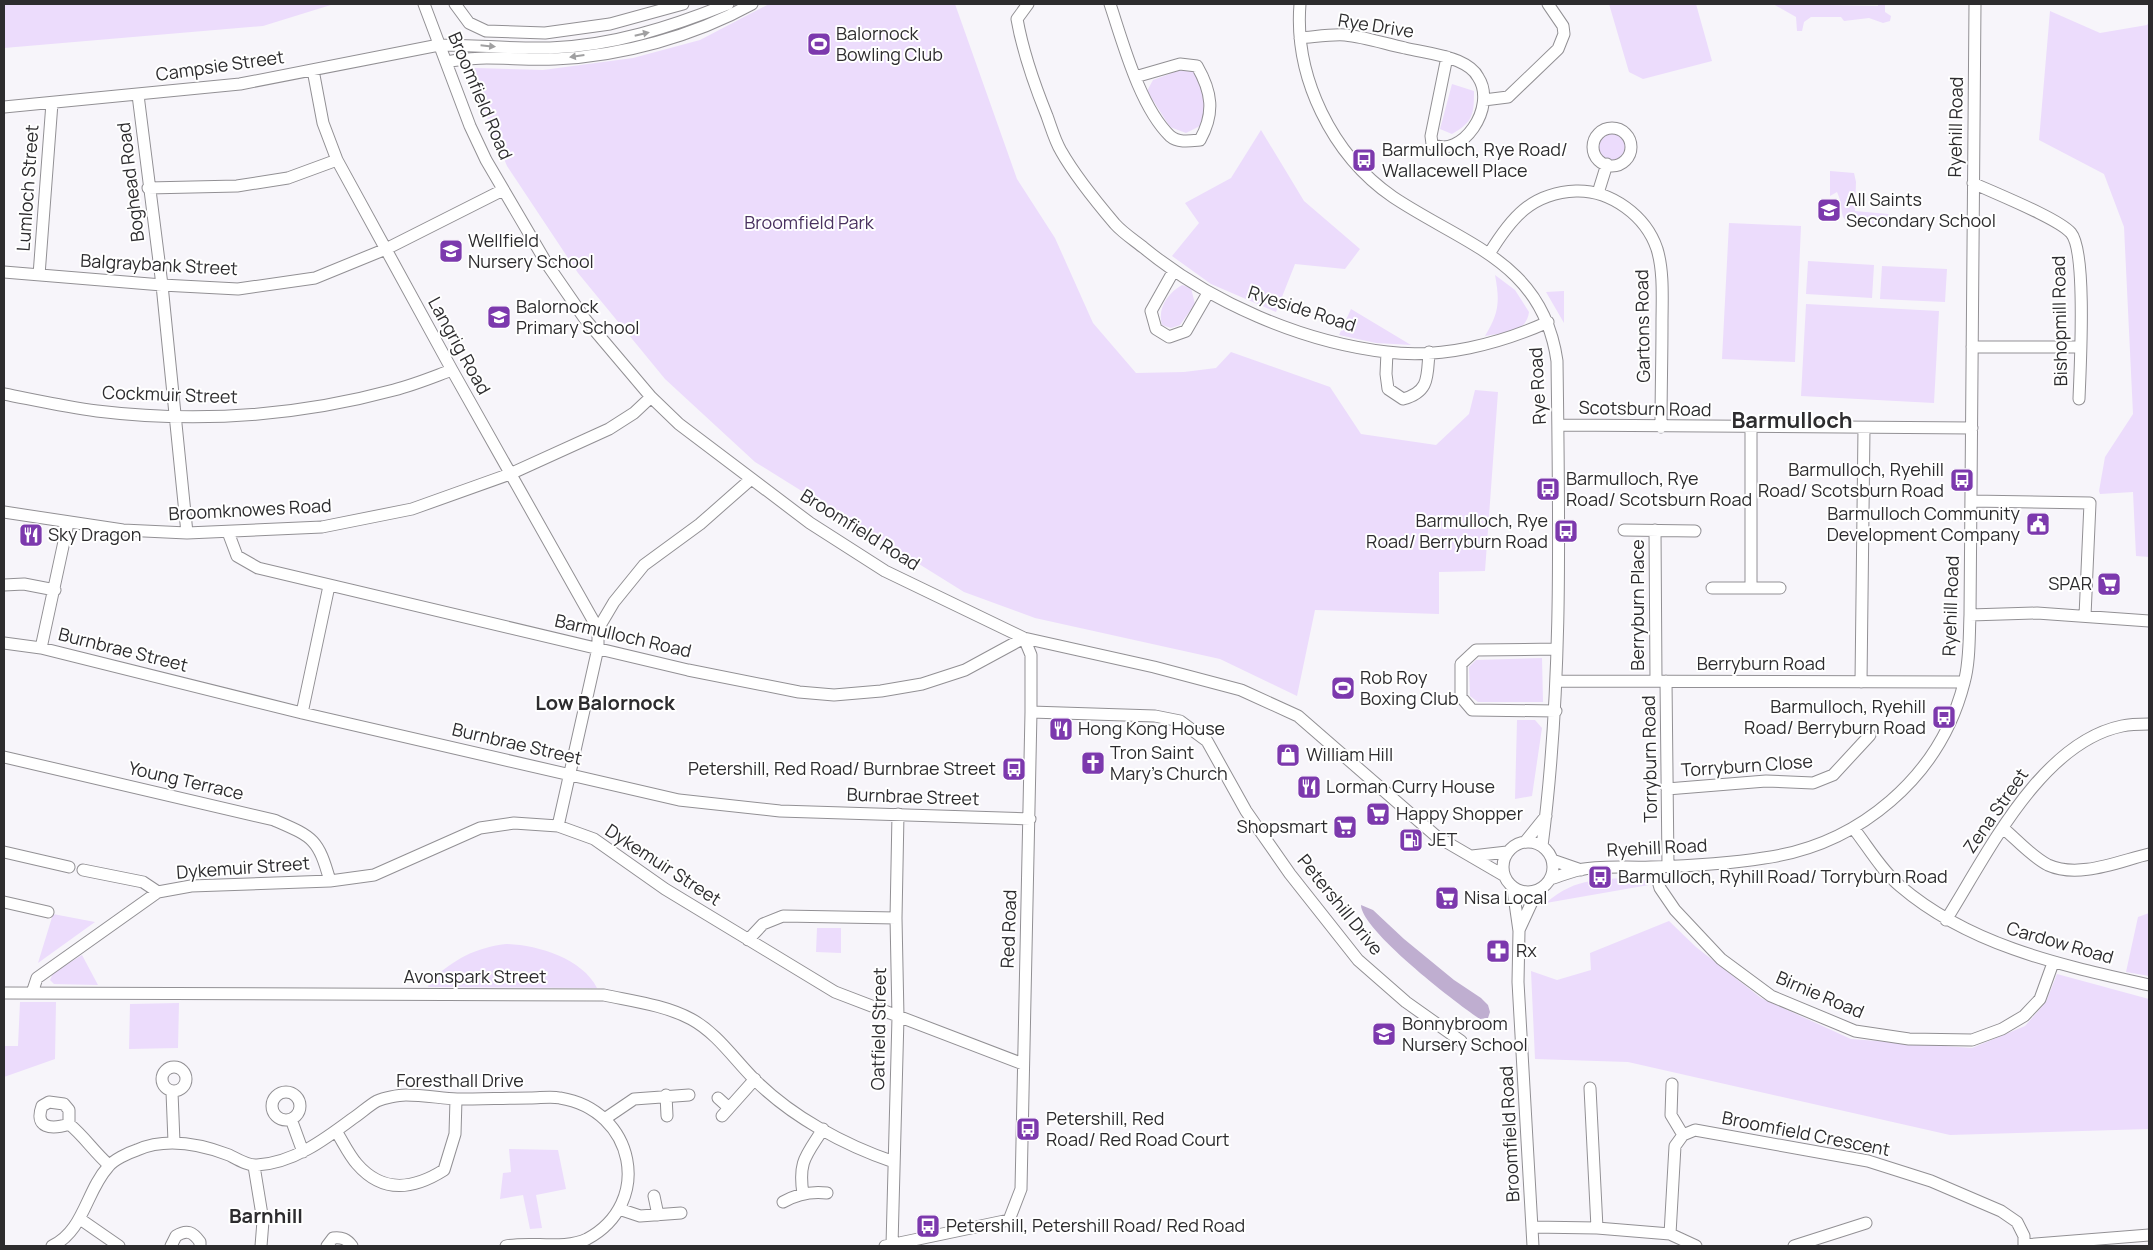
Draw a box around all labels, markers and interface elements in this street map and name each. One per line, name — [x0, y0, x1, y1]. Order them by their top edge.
street label: Rye Drive — [1336, 7, 1416, 43]
place label: Balornock Bowling Club — [836, 21, 943, 66]
street label: Broomfield Road — [443, 28, 519, 163]
one-way arrow — [634, 30, 649, 38]
sports icon: Balornock Bowling Club — [806, 31, 832, 57]
one-way arrow — [480, 42, 496, 50]
street label: Campsie Street — [154, 44, 286, 86]
one-way arrow — [569, 52, 585, 60]
street label: Ryehill Road — [1942, 76, 1968, 177]
street label: Boghead Road — [111, 121, 149, 243]
street label: Lumloch Street — [11, 124, 43, 252]
place label: Barmulloch, Rye Road/ Wallacewell Place — [1382, 137, 1568, 182]
bus stop icon: Barmulloch, Rye Road/ Wallacewell Place — [1351, 147, 1377, 173]
place label: All Saints Secondary School — [1846, 187, 1996, 232]
school or university icon: All Saints Secondary School — [1816, 197, 1842, 223]
park label: Broomfield Park — [744, 210, 875, 234]
place label: Wellfield Nursery School — [468, 228, 594, 273]
school or university icon: Wellfield Nursery School — [438, 238, 464, 264]
street label: Balgraybank Street — [80, 248, 238, 280]
street label: Bishopmill Road — [2046, 255, 2072, 387]
street label: Gartons Road — [1629, 269, 1655, 383]
street label: Ryeside Road — [1245, 279, 1359, 337]
street label: Langrig Road — [423, 292, 497, 399]
place label: Balornock Primary School — [516, 294, 640, 339]
school or university icon: Balornock Primary School — [486, 304, 512, 330]
street label: Rye Road — [1523, 347, 1551, 425]
street label: Cockmuir Street — [102, 380, 238, 408]
street label: Scotsburn Road — [1578, 395, 1712, 421]
district label: Barmulloch — [1731, 405, 1853, 435]
place label: Barmulloch, Ryehill Road/ Scotsburn Road — [1758, 457, 1944, 502]
place label: Barmulloch, Rye Road/ Scotsburn Road — [1566, 466, 1752, 511]
bus stop icon: Barmulloch, Ryehill Road/ Scotsburn Road — [1949, 467, 1975, 493]
bus stop icon: Barmulloch, Rye Road/ Scotsburn Road — [1535, 476, 1561, 502]
street label: Broomfield Road — [796, 483, 925, 575]
street label: Broomknowes Road — [168, 493, 332, 525]
place label: Barmulloch Community Development Company — [1827, 501, 2020, 546]
place label: Barmulloch, Rye Road/ Berryburn Road — [1366, 508, 1548, 553]
public building icon: Barmulloch Community Development Company — [2025, 511, 2051, 537]
bus stop icon: Barmulloch, Rye Road/ Berryburn Road — [1553, 518, 1579, 544]
restaurant icon: Sky Dragon — [18, 522, 44, 548]
place label: Sky Dragon — [48, 522, 141, 546]
street label: Berryburn Place — [1625, 539, 1649, 671]
street label: Ryehill Road — [1936, 555, 1964, 657]
place label: SPAR — [2048, 571, 2092, 595]
supermarket icon: SPAR — [2096, 571, 2122, 597]
street label: Barmulloch Road — [553, 608, 694, 662]
street label: Burnbrae Street — [56, 621, 191, 677]
street label: Berryburn Road — [1697, 651, 1825, 675]
place label: Rob Roy Boxing Club — [1360, 665, 1459, 710]
sports icon: Rob Roy Boxing Club — [1330, 675, 1356, 701]
district label: Low Balornock — [535, 689, 676, 716]
place label: Barmulloch, Ryehill Road/ Berryburn Road — [1744, 694, 1926, 739]
street label: Torryburn Road — [1636, 695, 1662, 823]
bus stop icon: Barmulloch, Ryehill Road/ Berryburn Road — [1931, 704, 1957, 730]
street label: Burnbrae Street — [450, 716, 585, 770]
restaurant icon: Hong Kong House — [1048, 716, 1074, 742]
place label: Hong Kong House — [1078, 716, 1225, 740]
place label: Tron Saint Mary's Church — [1110, 740, 1228, 785]
shop icon: William Hill — [1275, 742, 1301, 768]
place label: William Hill — [1306, 742, 1393, 766]
street label: Torryburn Close — [1680, 748, 1814, 782]
church icon: Tron Saint Mary's Church — [1080, 750, 1106, 776]
street label: Young Terrace — [126, 755, 246, 805]
place label: Petershill, Red Road/ Burnbrae Street — [688, 756, 996, 780]
bus stop icon: Petershill, Red Road/ Burnbrae Street — [1001, 756, 1027, 782]
street label: Zena Street — [1957, 763, 2033, 858]
restaurant icon: Lorman Curry House — [1296, 774, 1322, 800]
place label: Lorman Curry House — [1326, 774, 1495, 798]
street label: Burnbrae Street — [846, 782, 980, 810]
supermarket icon: Happy Shopper — [1365, 801, 1391, 827]
place label: Happy Shopper — [1396, 801, 1524, 825]
place label: Shopsmart — [1237, 814, 1328, 838]
supermarket icon: Shopsmart — [1332, 814, 1358, 840]
street label: Dykemuir Street — [601, 818, 726, 911]
fuel station icon: JET — [1398, 827, 1424, 853]
place label: JET — [1428, 827, 1458, 851]
street label: Ryehill Road — [1606, 832, 1708, 862]
street label: Petershill Drive — [1293, 849, 1389, 960]
street label: Dykemuir Street — [175, 850, 310, 884]
bus stop icon: Barmulloch, Ryhill Road/ Torryburn Road — [1587, 864, 1613, 890]
place label: Barmulloch, Ryhill Road/ Torryburn Road — [1618, 864, 1948, 888]
supermarket icon: Nisa Local — [1434, 885, 1460, 911]
place label: Nisa Local — [1464, 885, 1548, 909]
street label: Red Road — [995, 889, 1021, 969]
street label: Cardow Road — [2004, 915, 2117, 969]
pharmacy icon: Rx — [1485, 938, 1511, 964]
place label: Rx — [1516, 938, 1537, 962]
street label: Avonspark Street — [404, 964, 546, 988]
street label: Birnie Road — [1773, 965, 1868, 1023]
street label: Oatfield Street — [865, 967, 891, 1091]
place label: Bonnybroom Nursery School — [1402, 1011, 1528, 1056]
school or university icon: Bonnybroom Nursery School — [1371, 1021, 1397, 1047]
street label: Broomfield Road — [1493, 1065, 1525, 1203]
street label: Foresthall Drive — [396, 1068, 524, 1092]
street label: Broomfield Crescent — [1720, 1105, 1892, 1161]
place label: Petershill, Red Road/ Red Road Court — [1046, 1106, 1230, 1151]
bus stop icon: Petershill, Red Road/ Red Road Court — [1015, 1116, 1041, 1142]
district label: Barnhill — [229, 1202, 303, 1229]
bus stop icon: Petershill, Petershill Road/ Red Road — [915, 1213, 941, 1239]
place label: Petershill, Petershill Road/ Red Road — [946, 1213, 1245, 1237]

